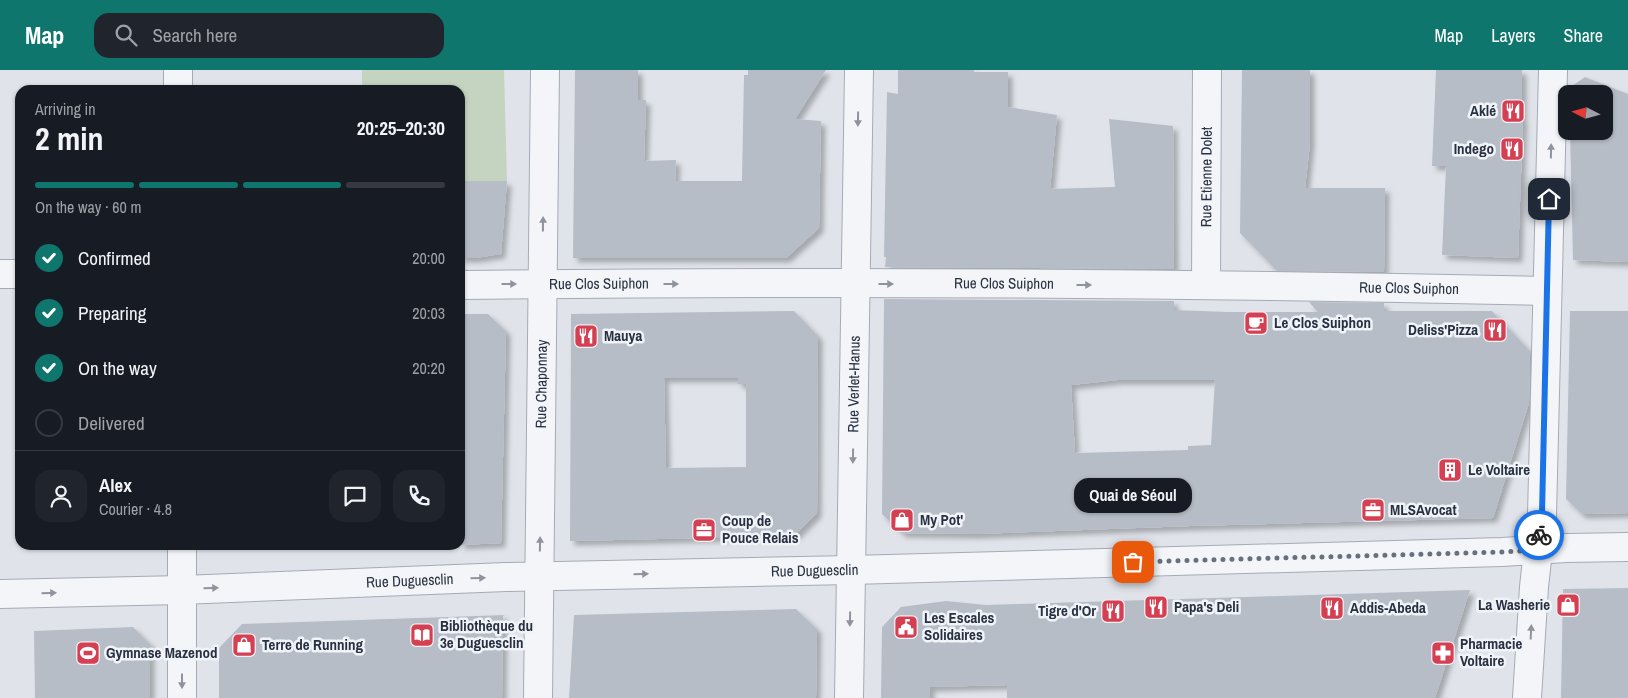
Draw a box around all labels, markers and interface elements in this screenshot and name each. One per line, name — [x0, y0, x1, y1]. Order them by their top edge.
search box — [94, 13, 444, 58]
text: Map — [25, 19, 64, 51]
icon: search — [112, 21, 140, 49]
text: Search here — [152, 22, 237, 48]
text: Map — [1435, 23, 1463, 48]
text: Layers — [1491, 23, 1536, 48]
text: Share — [1564, 23, 1603, 48]
north arrow — [1558, 85, 1612, 140]
map controls — [1558, 85, 1613, 140]
text: Arriving in — [35, 98, 96, 120]
restaurant icon: Aklé — [1500, 98, 1526, 124]
place label: Aklé — [1470, 100, 1496, 121]
one-way arrow — [854, 111, 862, 127]
text: 20:25–20:30 — [357, 115, 445, 141]
text: 2 min — [35, 117, 104, 160]
street label: Rue Etienne Dolet — [1195, 126, 1217, 227]
restaurant icon: Indego — [1499, 136, 1525, 162]
place label: Indego — [1454, 138, 1494, 159]
one-way arrow — [1547, 143, 1555, 159]
pin — [1528, 178, 1570, 220]
icon: home — [1535, 185, 1563, 213]
text: On the way · 60 m — [35, 196, 141, 218]
one-way arrow — [539, 216, 547, 232]
icon: check — [35, 244, 63, 272]
text: Confirmed — [78, 245, 151, 271]
text: 20:00 — [412, 247, 445, 269]
street label: Rue Clos Suiphon — [549, 272, 649, 294]
street label: Rue Clos Suiphon — [954, 272, 1054, 294]
street label: Rue Clos Suiphon — [1359, 276, 1459, 299]
one-way arrow — [501, 280, 517, 288]
one-way arrow — [663, 280, 679, 288]
one-way arrow — [878, 280, 894, 288]
one-way arrow — [1076, 281, 1092, 289]
icon: check — [35, 299, 63, 327]
text: Preparing — [78, 300, 146, 326]
text: 20:03 — [412, 302, 445, 324]
cafe icon: Le Clos Suiphon — [1243, 310, 1269, 336]
place label: Le Clos Suiphon — [1274, 312, 1371, 333]
restaurant icon: Deliss'Pizza — [1482, 317, 1508, 343]
place label: Deliss'Pizza — [1408, 319, 1478, 340]
restaurant icon: Mauya — [573, 323, 599, 349]
place label: Mauya — [604, 325, 642, 346]
street label: Rue Verlet-Hanus — [842, 335, 865, 433]
street label: Rue Chaponnay — [530, 339, 552, 429]
icon: check — [35, 354, 63, 382]
text: On the way — [78, 355, 157, 381]
text: 20:20 — [412, 357, 445, 379]
text: Delivered — [78, 410, 145, 436]
one-way arrow — [849, 448, 857, 464]
building icon: Le Voltaire — [1437, 457, 1463, 483]
place label: Le Voltaire — [1468, 459, 1530, 480]
button: person — [35, 470, 87, 522]
button: chat — [329, 470, 381, 522]
button: phone — [393, 470, 445, 522]
text: Alex — [99, 472, 132, 498]
callout: Quai de Séoul — [1074, 477, 1192, 512]
text: Quai de Séoul — [1089, 484, 1177, 506]
office icon: MLSAvocat — [1360, 497, 1386, 523]
text: Courier · 4.8 — [99, 498, 172, 520]
place label: MLSAvocat — [1390, 499, 1457, 520]
shop icon: My Pot' — [889, 507, 915, 533]
place label: My Pot' — [920, 509, 963, 530]
place label: Coup de Pouce Relais — [722, 510, 799, 548]
courier — [1514, 510, 1564, 560]
office icon: Coup de Pouce Relais — [691, 517, 717, 543]
icon: bike — [1525, 521, 1553, 549]
one-way arrow — [536, 536, 544, 552]
pin — [1112, 541, 1154, 583]
icon: bag — [1119, 548, 1147, 576]
street label: Rue Duguesclin — [771, 559, 859, 582]
street label: Rue Duguesclin — [366, 568, 454, 593]
one-way arrow — [633, 570, 649, 578]
one-way arrow — [471, 573, 487, 581]
one-way arrow — [203, 584, 219, 592]
one-way arrow — [41, 589, 57, 597]
shop icon: La Washerie — [1555, 592, 1581, 618]
restaurant icon: Papa's Deli — [1143, 594, 1169, 620]
place label: La Washerie — [1478, 594, 1550, 615]
restaurant icon: Addis-Abeda — [1319, 595, 1345, 621]
place label: Papa's Deli — [1174, 596, 1239, 617]
place label: Addis-Abeda — [1350, 597, 1426, 618]
restaurant icon: Tigre d'Or — [1100, 598, 1126, 624]
place label: Tigre d'Or — [1038, 600, 1096, 621]
place label: Les Escales Solidaires — [924, 607, 995, 645]
one-way arrow — [846, 611, 854, 627]
public building icon: Les Escales Solidaires — [893, 614, 919, 640]
place label: Bibliothèque du 3e Duguesclin — [440, 615, 533, 653]
library icon: Bibliothèque du 3e Duguesclin — [409, 622, 435, 648]
one-way arrow — [1528, 624, 1536, 640]
shop icon: Terre de Running — [231, 632, 257, 658]
place label: Pharmacie Voltaire — [1460, 633, 1522, 671]
place label: Terre de Running — [262, 634, 363, 655]
sports icon: Gymnase Mazenod — [75, 640, 101, 666]
pharmacy icon: Pharmacie Voltaire — [1430, 640, 1456, 666]
place label: Gymnase Mazenod — [106, 642, 217, 663]
one-way arrow — [178, 673, 186, 689]

